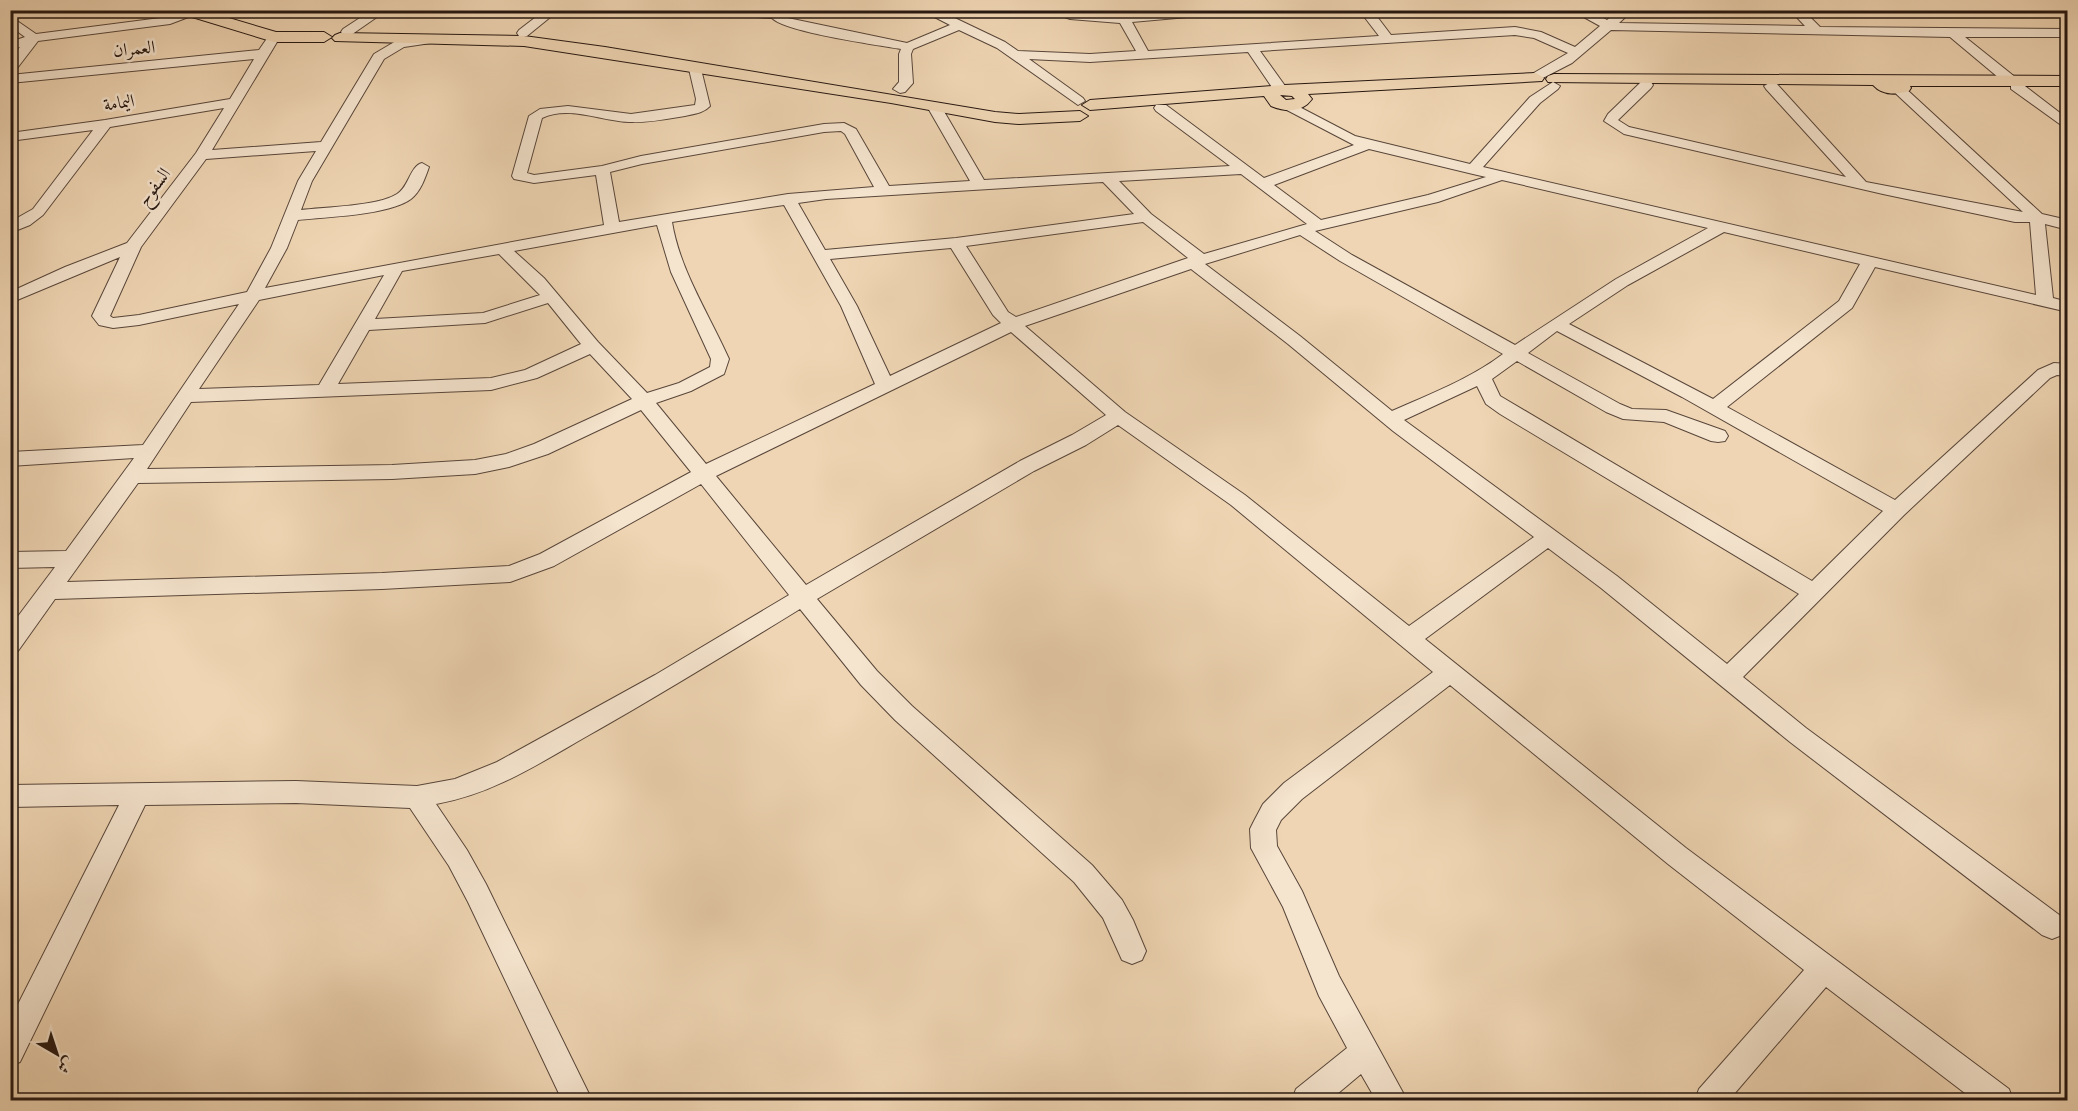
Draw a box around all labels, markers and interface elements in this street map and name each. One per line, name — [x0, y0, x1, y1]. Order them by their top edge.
street label: العمران — [112, 35, 156, 63]
street label: اليمامة — [102, 88, 136, 118]
street label: السفوح — [131, 163, 179, 213]
north arrow — [27, 1024, 87, 1084]
text: ش — [53, 1051, 79, 1078]

